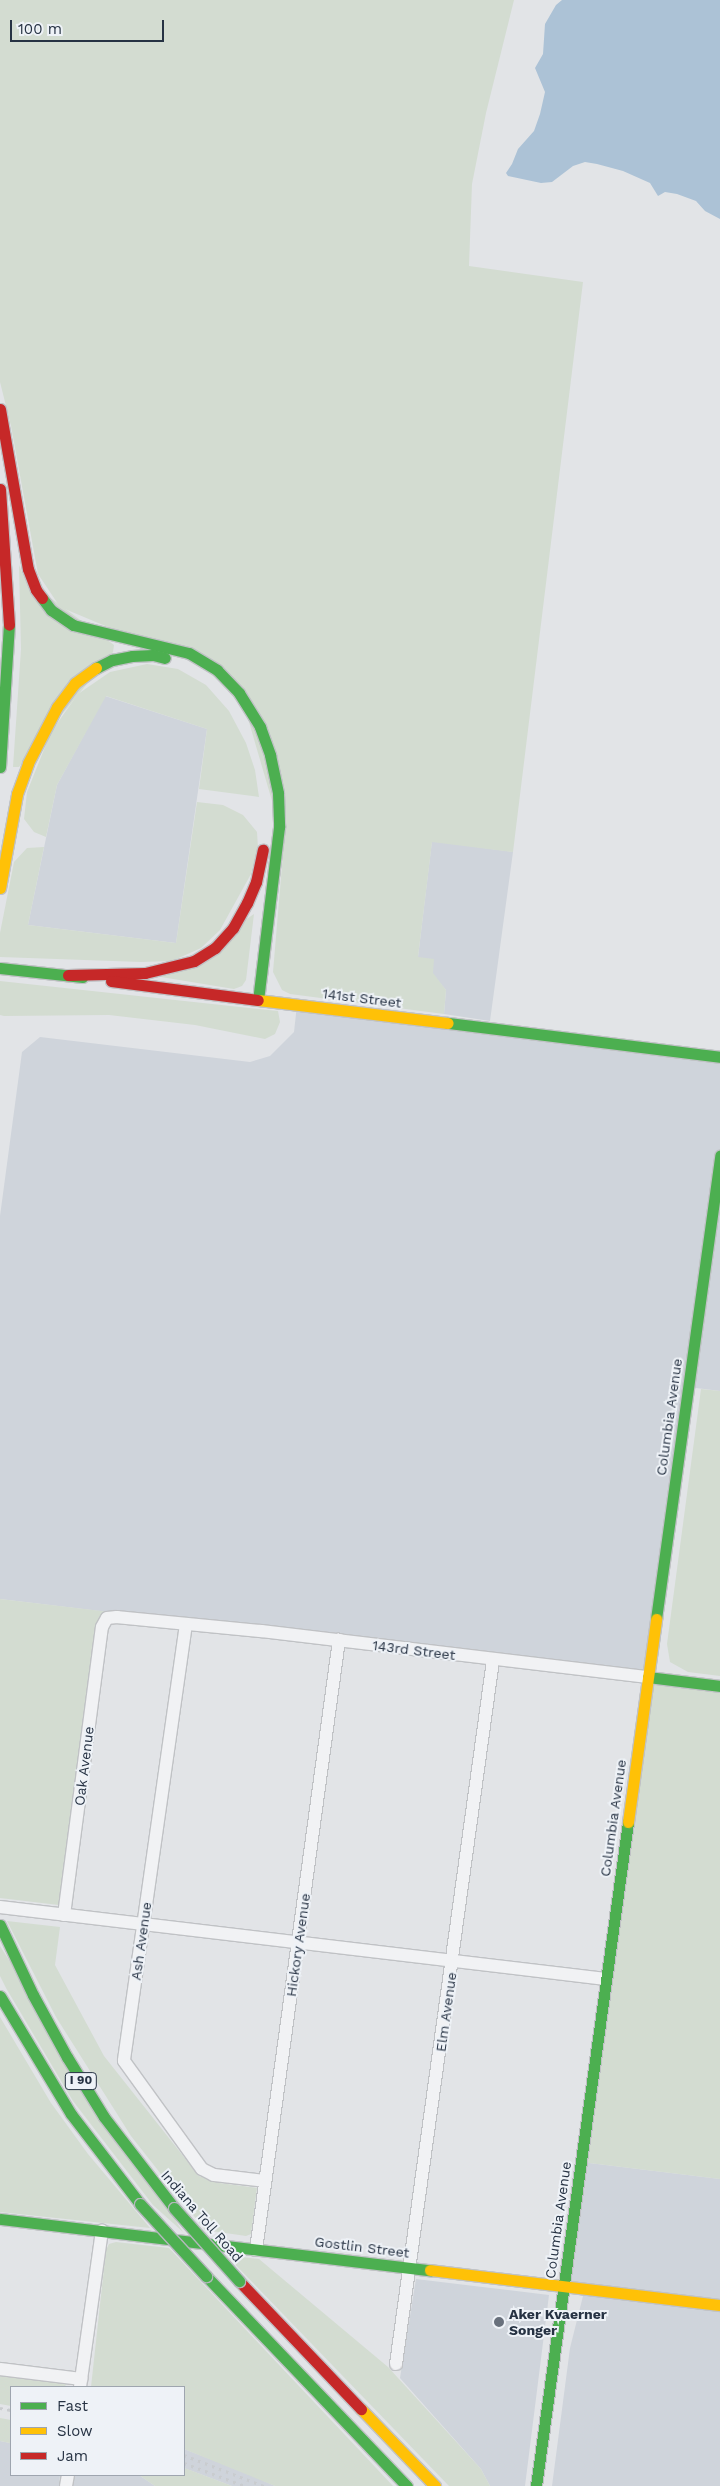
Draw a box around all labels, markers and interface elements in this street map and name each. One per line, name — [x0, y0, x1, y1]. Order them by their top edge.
scale bar — [12, 10, 166, 42]
text: 100 m — [18, 20, 62, 38]
street label: 141st Street — [322, 985, 402, 1011]
street label: Columbia Avenue — [652, 1357, 686, 1477]
street label: 143rd Street — [372, 1637, 456, 1663]
street label: Oak Avenue — [71, 1725, 97, 1807]
street label: Columbia Avenue — [596, 1758, 630, 1878]
street label: Hickory Avenue — [282, 1892, 314, 1998]
street label: Ash Avenue — [127, 1900, 155, 1982]
street label: Elm Avenue — [432, 1971, 460, 2053]
road number: I 90 — [65, 2072, 97, 2090]
street label: Columbia Avenue — [541, 2160, 575, 2280]
street label: Indiana Toll Road — [157, 2166, 247, 2266]
street label: Gostlin Street — [314, 2233, 410, 2261]
place label: Aker Kvaerner Songer — [509, 2306, 607, 2338]
marker: Aker Kvaerner Songer — [493, 2316, 505, 2328]
legend — [10, 2386, 185, 2476]
text: Fast — [57, 2397, 88, 2415]
text: Slow — [57, 2422, 93, 2440]
text: Jam — [57, 2447, 88, 2465]

